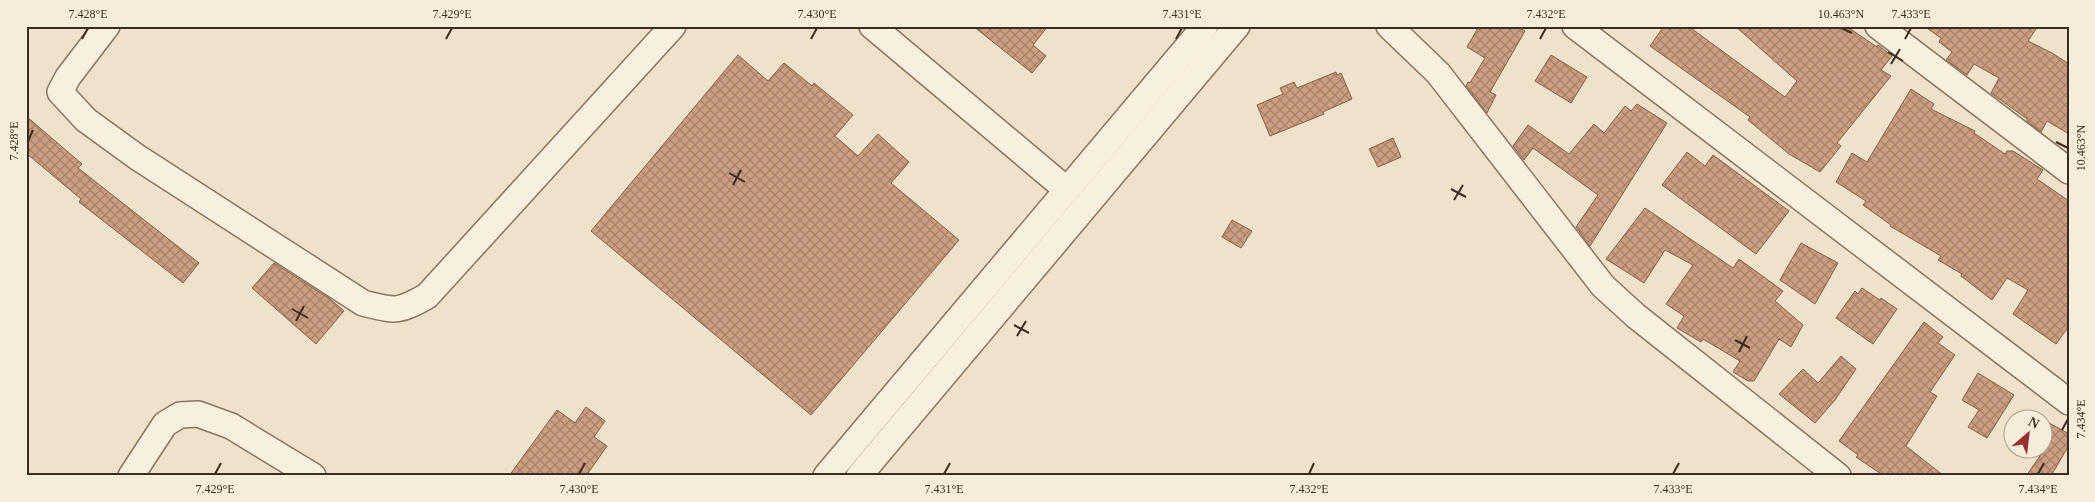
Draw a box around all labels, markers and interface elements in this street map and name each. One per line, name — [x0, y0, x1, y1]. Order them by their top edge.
text: 7.428°E — [68, 7, 108, 21]
text: 7.429°E — [432, 7, 472, 21]
text: 7.430°E — [797, 7, 837, 21]
text: 7.431°E — [1162, 7, 1202, 21]
text: 7.432°E — [1526, 7, 1566, 21]
text: 10.463°N — [1818, 7, 1865, 21]
text: 7.433°E — [1891, 7, 1931, 21]
text: 7.428°E — [7, 121, 21, 161]
text: 10.463°N — [2074, 124, 2088, 171]
text: 7.434°E — [2074, 399, 2088, 439]
north arrow — [2002, 410, 2052, 460]
text: N — [2026, 414, 2042, 432]
text: 7.429°E — [195, 482, 235, 496]
text: 7.430°E — [559, 482, 599, 496]
text: 7.431°E — [924, 482, 964, 496]
text: 7.432°E — [1289, 482, 1329, 496]
text: 7.433°E — [1653, 482, 1693, 496]
text: 7.434°E — [2018, 482, 2058, 496]

